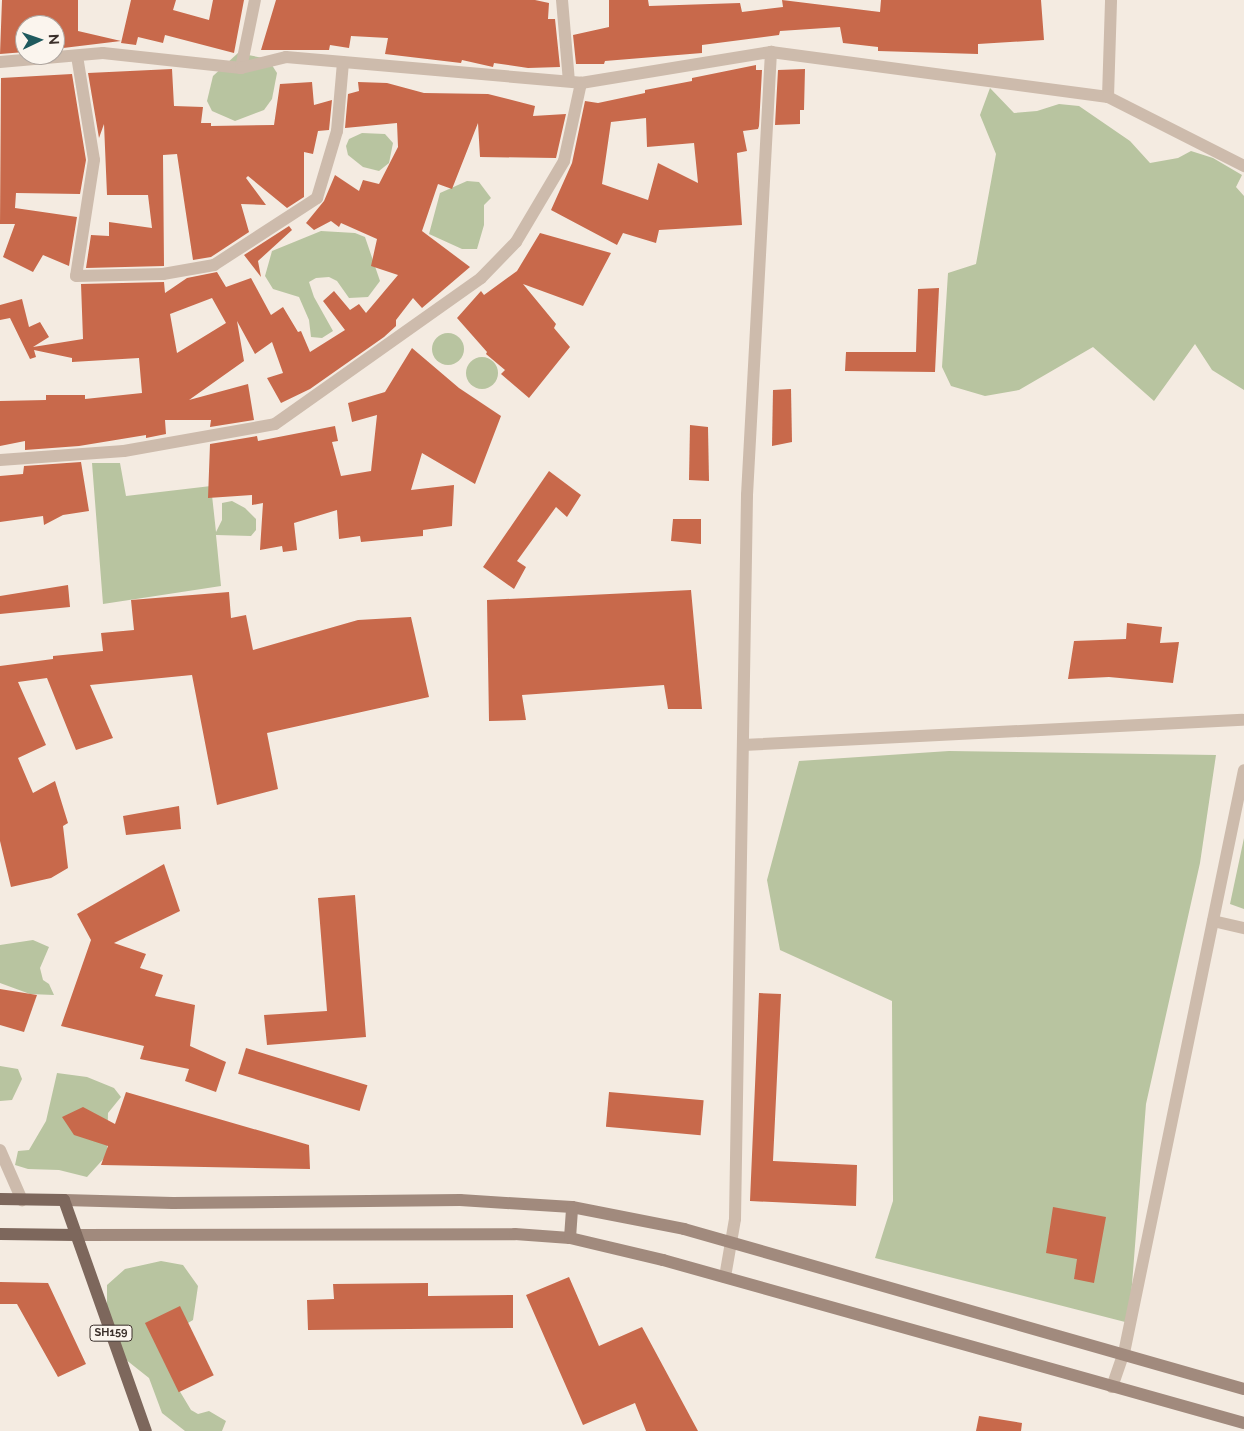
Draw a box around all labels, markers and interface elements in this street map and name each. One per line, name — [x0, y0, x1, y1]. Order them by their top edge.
north arrow — [15, 15, 65, 65]
text: N — [46, 34, 62, 45]
road number: SH159 — [88, 1325, 134, 1342]

